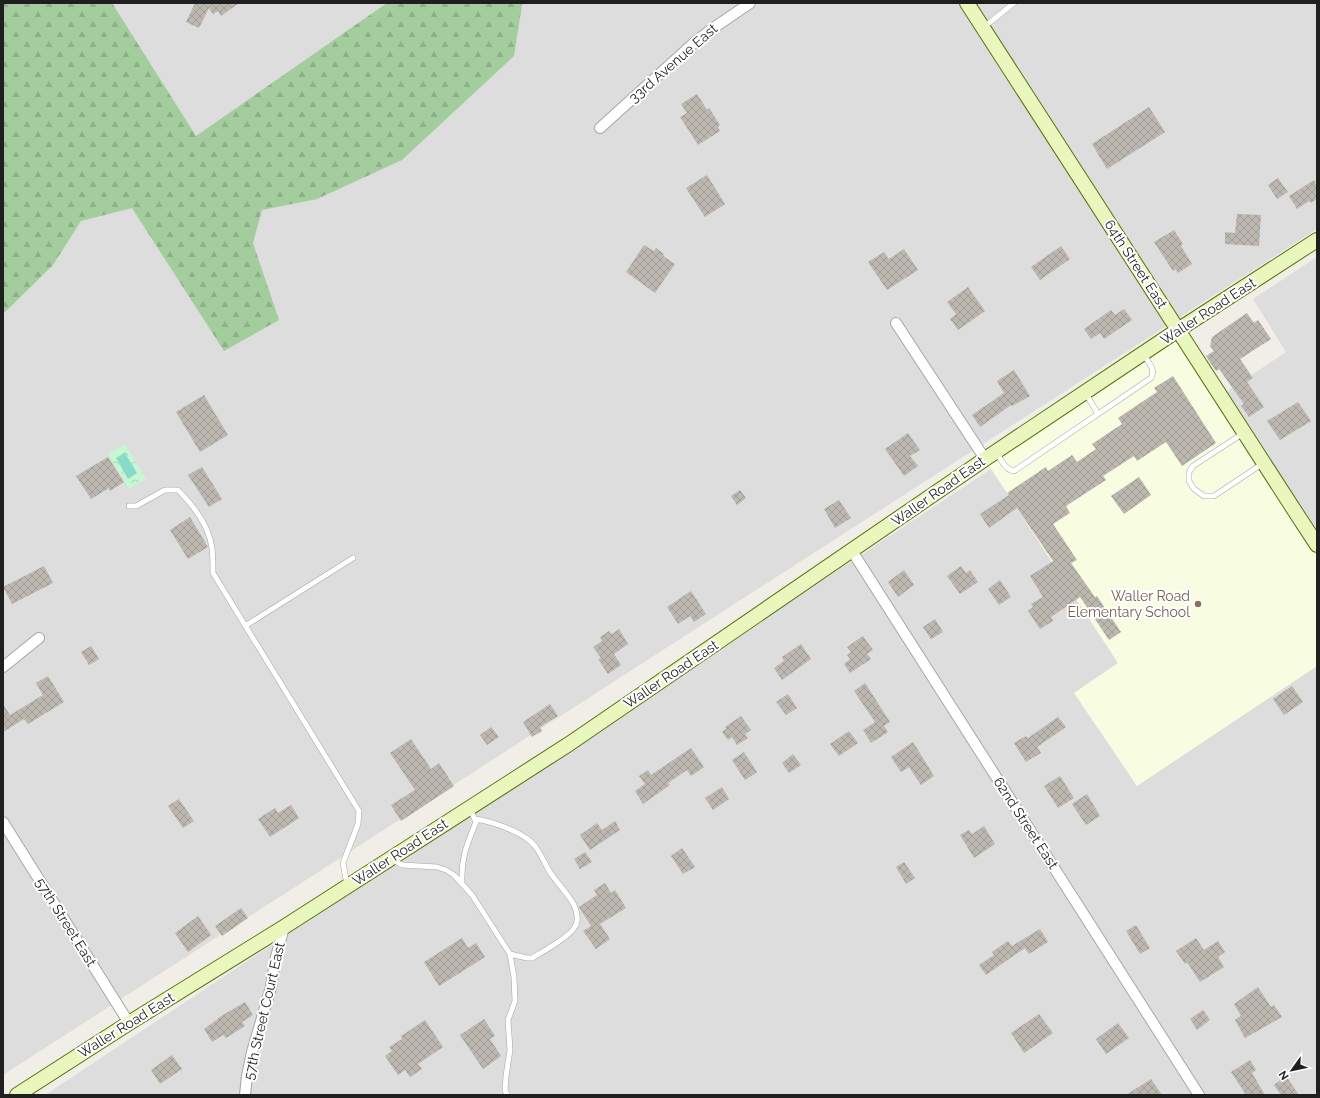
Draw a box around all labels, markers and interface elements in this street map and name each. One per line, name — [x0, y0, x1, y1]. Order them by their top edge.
street label: 33rd Avenue East — [626, 20, 721, 106]
street label: 64th Street East — [1101, 217, 1171, 312]
street label: Waller Road East — [1157, 274, 1259, 348]
street label: Waller Road East — [888, 453, 988, 529]
place label: Waller Road Elementary School — [1067, 588, 1190, 620]
marker: Waller Road Elementary School — [1193, 599, 1203, 609]
street label: Waller Road East — [621, 636, 721, 711]
street label: 62nd Street East — [990, 774, 1062, 872]
street label: Waller Road East — [349, 815, 451, 889]
street label: 57th Street East — [32, 875, 100, 970]
street label: 57th Street Court East — [240, 940, 288, 1081]
street label: Waller Road East — [75, 989, 177, 1061]
north arrow — [1272, 1050, 1312, 1090]
text: N — [1276, 1068, 1292, 1082]

